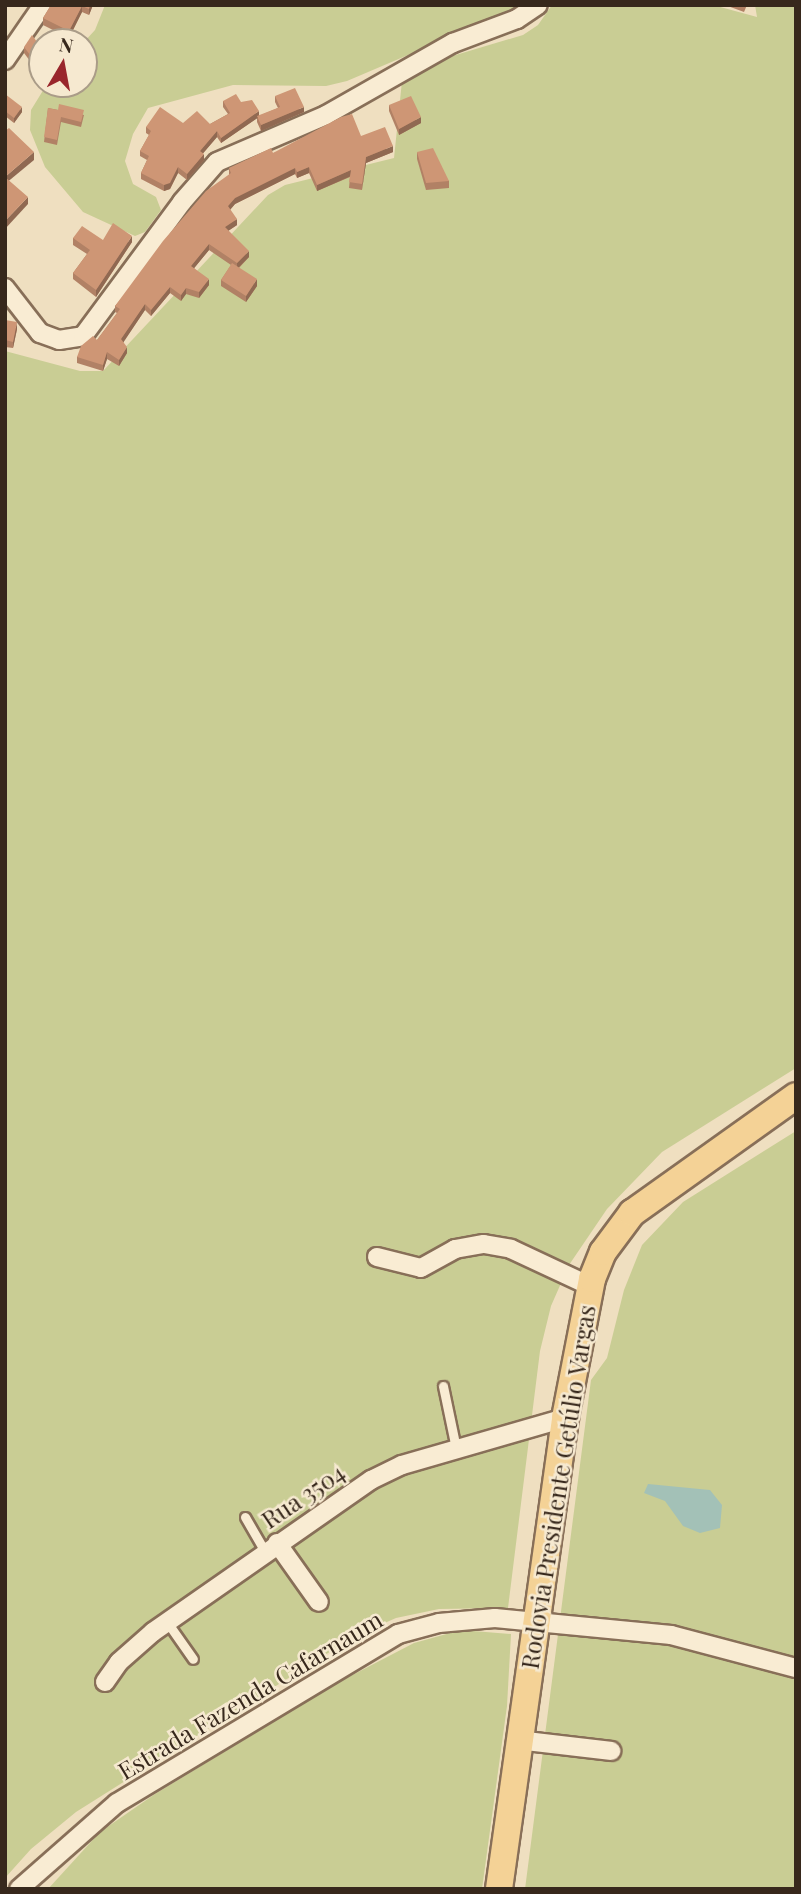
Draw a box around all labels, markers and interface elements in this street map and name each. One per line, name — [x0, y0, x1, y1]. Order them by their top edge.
north arrow — [28, 28, 98, 98]
text: N — [57, 30, 75, 58]
street label: Rodovia Presidente Getúlio Vargas — [515, 1302, 601, 1672]
street label: Rua 3504 — [256, 1458, 350, 1534]
street label: Estrada Fazenda Cafarnaum — [112, 1604, 388, 1786]

